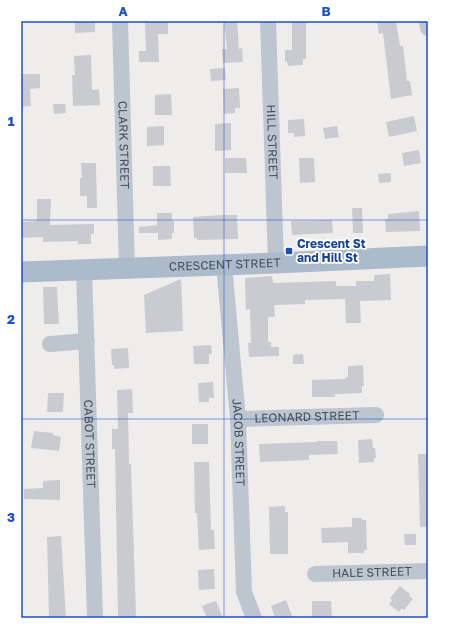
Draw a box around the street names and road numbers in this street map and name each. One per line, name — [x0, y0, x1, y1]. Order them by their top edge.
street label: CLARK STREET — [115, 101, 133, 190]
street label: HILL STREET — [264, 104, 281, 180]
street label: CRESCENT STREET — [169, 255, 282, 274]
street label: JACOB STREET — [229, 398, 248, 487]
street label: CABOT STREET — [81, 399, 99, 489]
street label: LEONARD STREET — [254, 407, 360, 426]
street label: HALE STREET — [332, 563, 413, 581]

